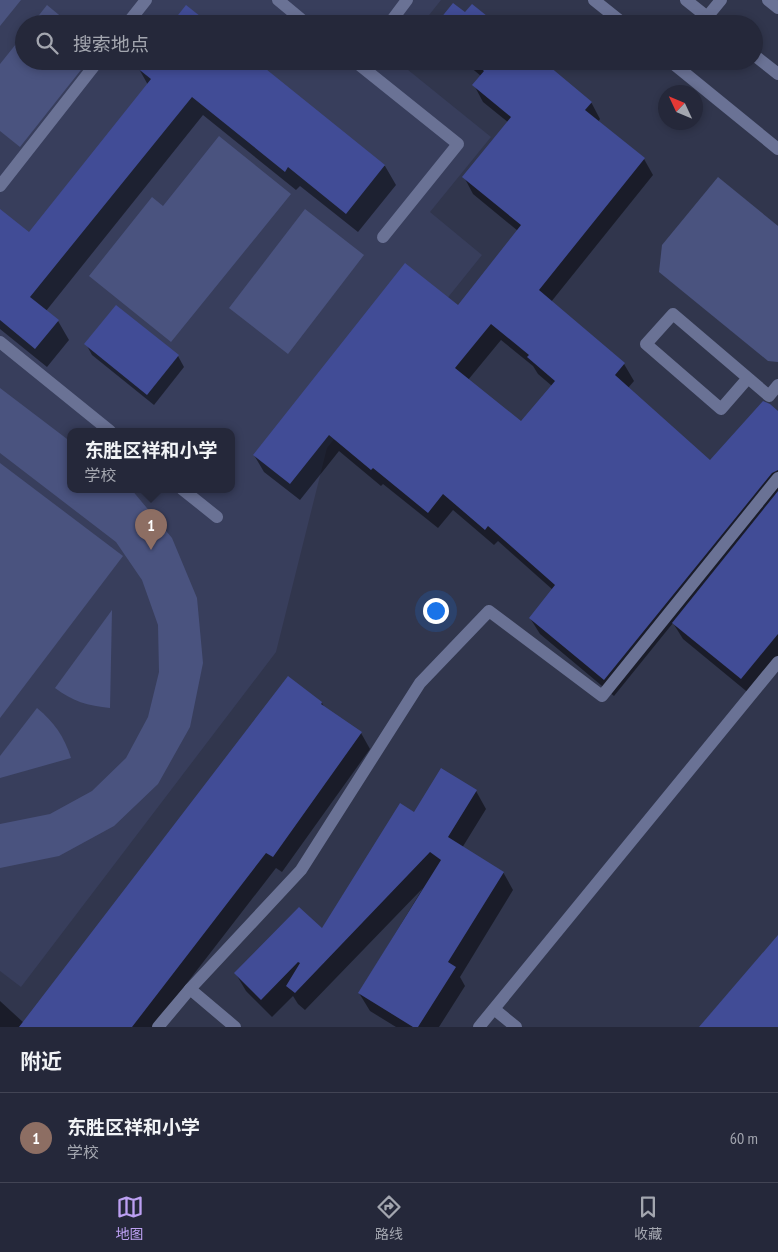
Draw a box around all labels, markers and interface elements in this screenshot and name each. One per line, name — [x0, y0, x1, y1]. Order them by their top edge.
search box — [15, 15, 763, 70]
icon: search — [33, 29, 61, 57]
text: 搜索地点 — [73, 32, 149, 56]
north arrow — [658, 85, 703, 130]
popup — [67, 428, 235, 493]
text: 东胜区祥和小学 — [84, 438, 218, 462]
text: 学校 — [84, 465, 117, 485]
pin: 1 — [135, 509, 167, 550]
your location — [423, 598, 449, 624]
text: 附近 — [20, 1048, 62, 1075]
text: 东胜区祥和小学 — [67, 1115, 200, 1139]
text: 1 — [32, 1128, 40, 1148]
text: 60 m — [730, 1128, 758, 1148]
text: 学校 — [67, 1142, 99, 1162]
tab: 地图 — [116, 1193, 144, 1243]
tab: 路线 — [375, 1193, 403, 1243]
tab: 收藏 — [634, 1193, 662, 1243]

